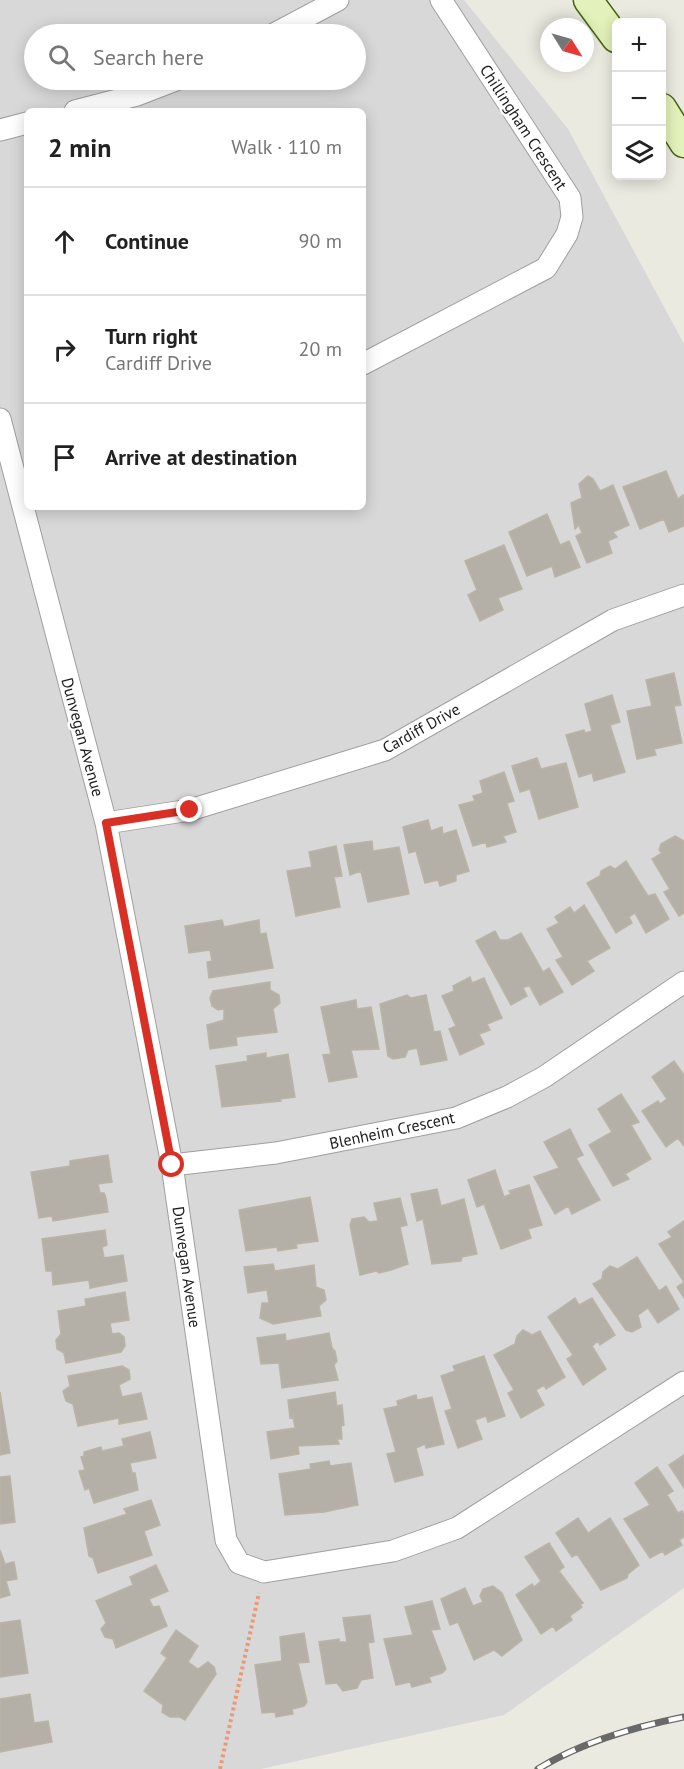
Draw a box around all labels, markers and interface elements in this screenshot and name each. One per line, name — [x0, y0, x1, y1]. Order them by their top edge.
north arrow — [540, 18, 594, 72]
map controls — [612, 18, 666, 180]
button: + — [612, 18, 666, 72]
search box — [24, 24, 366, 90]
icon: search — [45, 41, 78, 74]
text: Search here — [93, 43, 204, 71]
street label: Chillingham Crescent — [476, 61, 572, 194]
button: − — [612, 72, 666, 126]
button: layers — [612, 126, 666, 180]
text: 2 min — [48, 131, 111, 164]
text: Walk · 110 m — [231, 134, 342, 160]
icon: ahead — [48, 225, 81, 258]
text: Continue — [105, 227, 189, 255]
text: 90 m — [299, 228, 342, 254]
text: Turn right — [105, 322, 197, 350]
icon: right — [48, 333, 81, 366]
text: 20 m — [299, 336, 342, 362]
text: Cardiff Drive — [105, 350, 212, 376]
icon: arrive — [48, 441, 81, 474]
text: Arrive at destination — [105, 443, 297, 471]
street label: Dunvegan Avenue — [58, 675, 108, 799]
street label: Cardiff Drive — [379, 699, 463, 757]
route end — [176, 796, 202, 822]
street label: Blenheim Crescent — [327, 1107, 457, 1153]
route start — [158, 1151, 184, 1177]
street label: Dunvegan Avenue — [169, 1205, 205, 1329]

